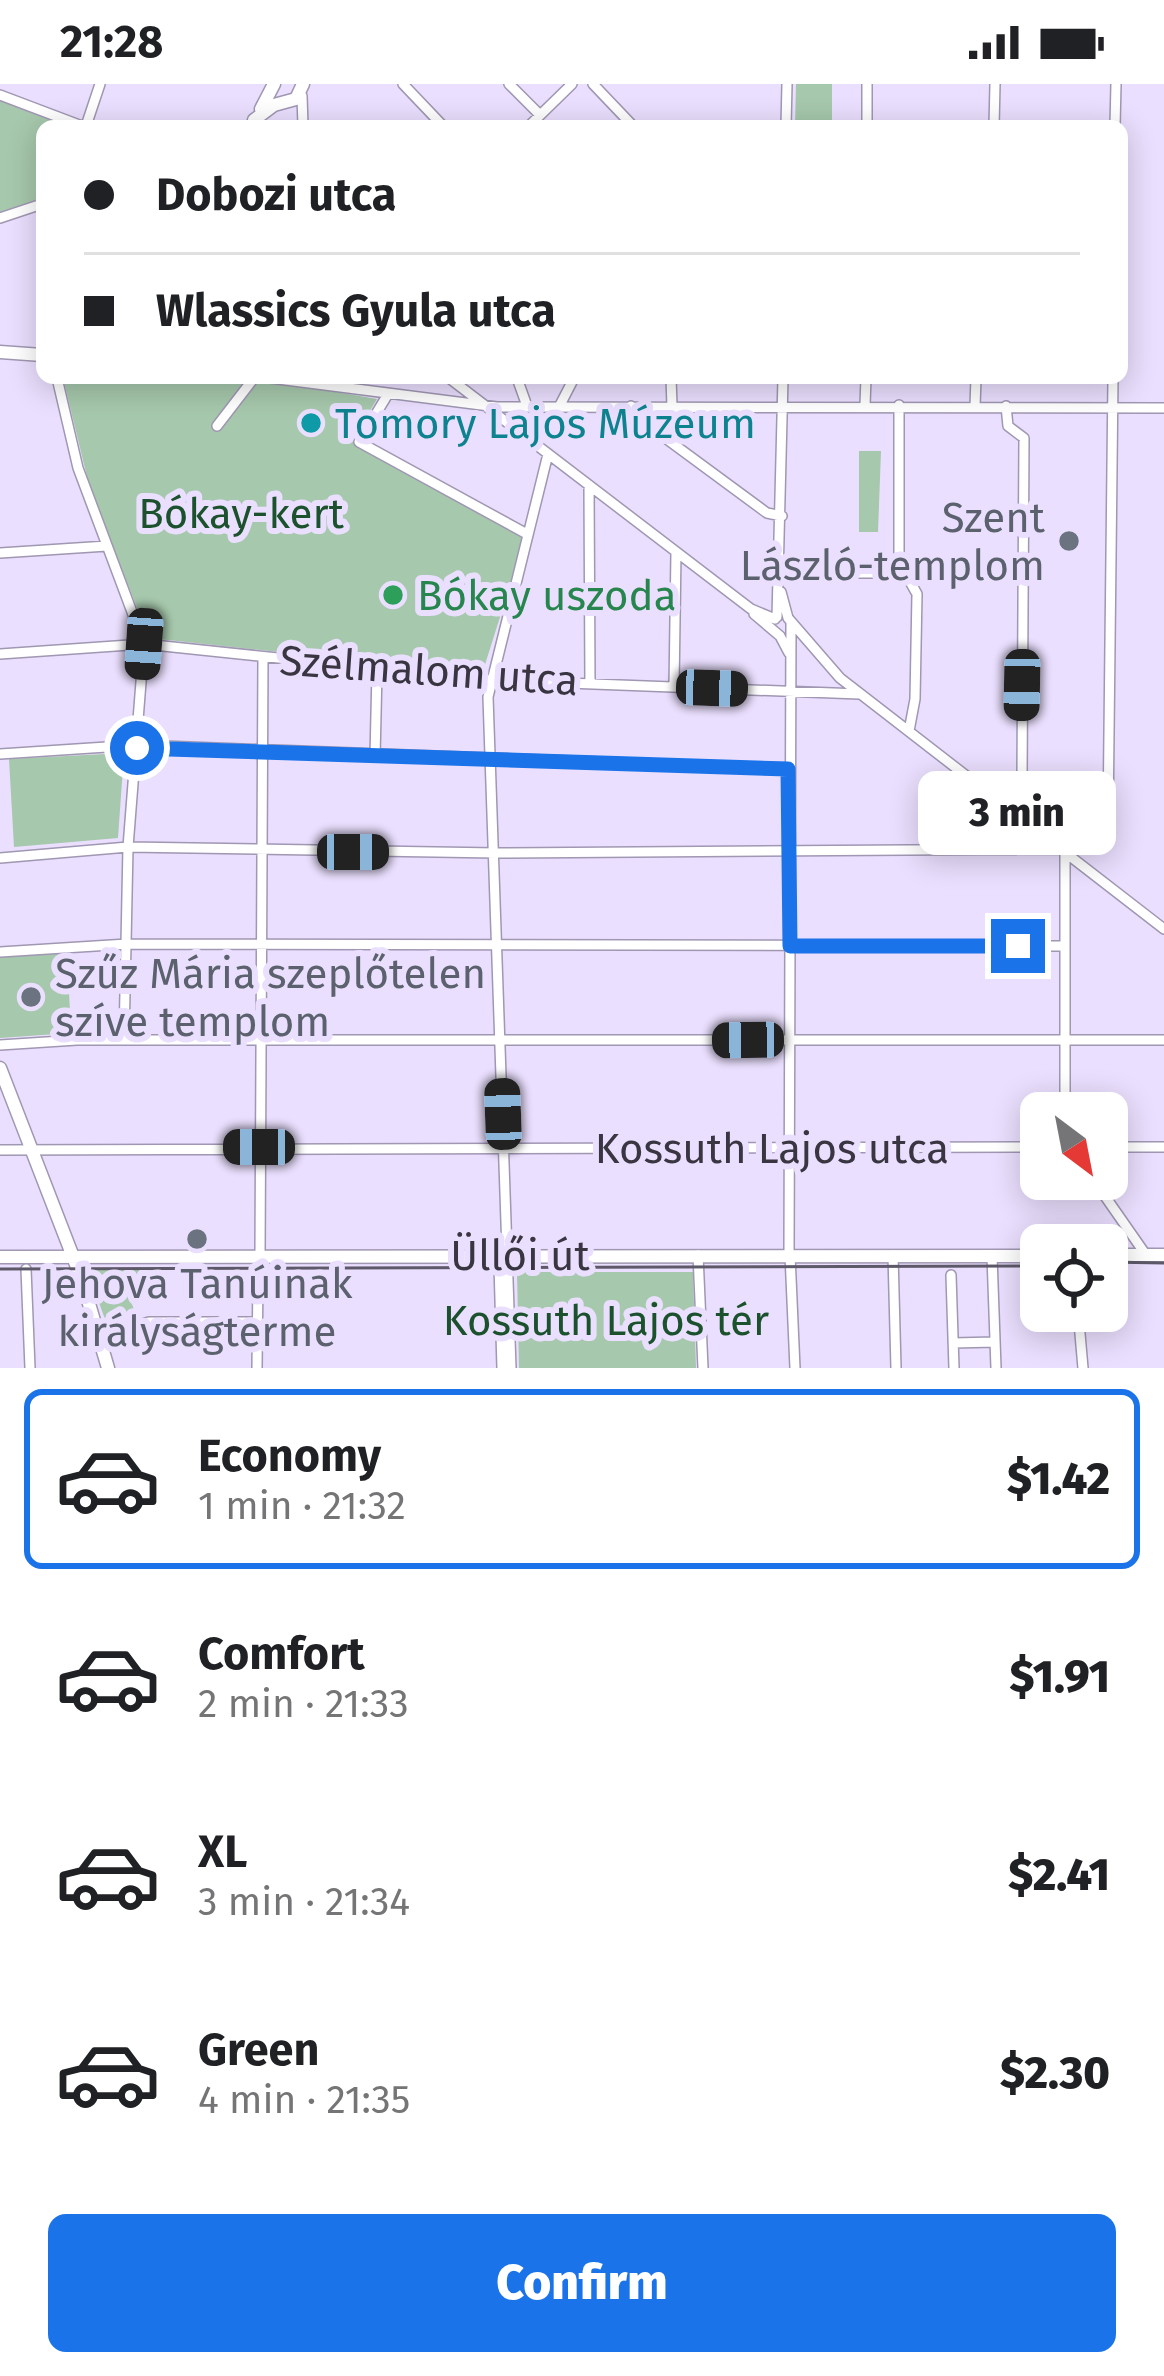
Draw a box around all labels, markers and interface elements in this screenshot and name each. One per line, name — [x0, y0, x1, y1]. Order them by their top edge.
text: 21:28 — [60, 15, 163, 69]
text: Dobozi utca — [156, 168, 396, 222]
text: Wlassics Gyula utca — [156, 284, 556, 338]
place label: Tomory Lajos Múzeum — [335, 399, 756, 449]
marker: Tomory Lajos Múzeum — [298, 410, 324, 436]
park label: Bókay-kert — [138, 489, 345, 539]
place label: Szent László-templom — [740, 493, 1046, 591]
marker: Szent László-templom — [1056, 528, 1082, 554]
place label: Bókay uszoda — [417, 571, 677, 621]
marker: Bókay uszoda — [380, 582, 406, 608]
car — [124, 607, 164, 681]
street label: Szélmalom utca — [278, 636, 580, 706]
car — [1003, 649, 1041, 721]
car — [675, 669, 749, 707]
route start — [110, 721, 164, 775]
callout: 3 min — [919, 772, 1117, 856]
text: 3 min — [969, 790, 1065, 836]
car — [317, 834, 389, 870]
route end — [991, 919, 1045, 973]
place label: Szűz Mária szeplőtelen szíve templom — [55, 949, 486, 1047]
marker: Szűz Mária szeplőtelen szíve templom — [18, 984, 44, 1010]
car — [712, 1021, 784, 1059]
car — [484, 1077, 522, 1151]
north arrow — [1020, 1092, 1128, 1200]
map controls — [1020, 1092, 1128, 1332]
street label: Kossuth Lajos utca — [595, 1124, 949, 1174]
car — [223, 1129, 295, 1165]
button: locate — [1020, 1224, 1128, 1332]
marker: Jehova Tanúinak királyságterme — [184, 1226, 210, 1252]
street label: Üllői út — [450, 1231, 590, 1281]
place label: Jehova Tanúinak királyságterme — [42, 1259, 353, 1357]
park label: Kossuth Lajos tér — [443, 1296, 769, 1346]
icon: car — [54, 1425, 162, 1533]
text: Economy — [198, 1429, 381, 1483]
text: $1.42 — [1007, 1452, 1110, 1506]
text: 1 min · 21:32 — [198, 1483, 406, 1529]
icon: car — [54, 1623, 162, 1731]
text: Comfort — [198, 1627, 365, 1681]
text: $1.91 — [1010, 1650, 1110, 1704]
text: 2 min · 21:33 — [198, 1681, 409, 1727]
icon: car — [54, 1821, 162, 1929]
text: XL — [198, 1825, 247, 1879]
text: $2.41 — [1008, 1848, 1110, 1902]
text: 3 min · 21:34 — [198, 1879, 410, 1925]
icon: car — [54, 2019, 162, 2127]
text: Green — [198, 2023, 319, 2077]
text: $2.30 — [1000, 2046, 1110, 2100]
text: 4 min · 21:35 — [198, 2077, 410, 2123]
button: Confirm — [48, 2214, 1116, 2352]

